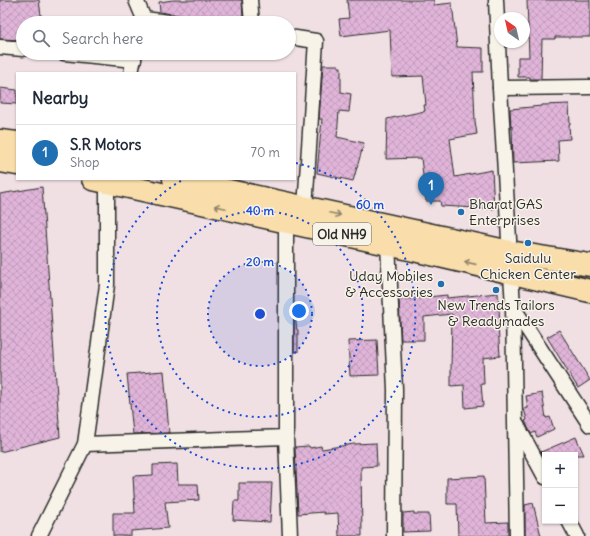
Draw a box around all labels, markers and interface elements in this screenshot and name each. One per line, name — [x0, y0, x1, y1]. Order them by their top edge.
north arrow — [494, 12, 530, 48]
search box — [16, 16, 296, 60]
icon: search — [30, 27, 52, 49]
text: Search here — [62, 29, 143, 48]
text: Nearby — [32, 87, 88, 109]
text: S.R Motors — [70, 135, 141, 154]
text: 1 — [42, 144, 48, 161]
text: 70 m — [251, 144, 280, 161]
text: Shop — [70, 154, 99, 171]
pin: 1 — [418, 172, 444, 205]
place label: Bharat GAS Enterprises — [469, 195, 543, 229]
text: 60 m — [356, 197, 385, 212]
one-way arrow — [214, 202, 227, 210]
text: 40 m — [246, 203, 275, 218]
marker: Bharat GAS Enterprises — [456, 207, 466, 217]
one-way arrow — [328, 211, 341, 219]
road number: Old NH9 — [313, 223, 371, 245]
marker: Saidulu Chicken Center — [523, 238, 533, 248]
place label: Saidulu Chicken Center — [480, 249, 576, 283]
text: 20 m — [246, 254, 274, 269]
one-way arrow — [464, 258, 477, 266]
place label: Uday Mobiles & Accessories — [345, 267, 433, 301]
marker: Uday Mobiles & Accessories — [436, 279, 446, 289]
marker: New Trends Tailors & Readymades — [491, 285, 501, 295]
place label: New Trends Tailors & Readymades — [437, 296, 555, 330]
your location — [289, 301, 309, 321]
centre of rings — [253, 307, 267, 321]
map controls — [542, 452, 578, 524]
button: + — [542, 452, 578, 488]
button: − — [542, 488, 578, 524]

